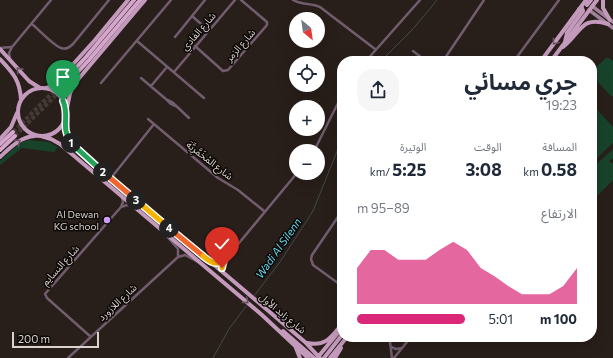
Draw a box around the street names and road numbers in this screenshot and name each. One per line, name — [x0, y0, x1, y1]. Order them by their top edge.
street label: شارع الفادي — [178, 9, 220, 54]
street label: شارع الزمر — [222, 26, 259, 66]
street label: شارع المْخَمَّرِيَّة — [183, 138, 236, 184]
street label: شارع النسايم — [39, 242, 83, 289]
street label: شارع اللازورد — [95, 281, 140, 324]
street label: شارع زايد الأول — [256, 290, 309, 338]

